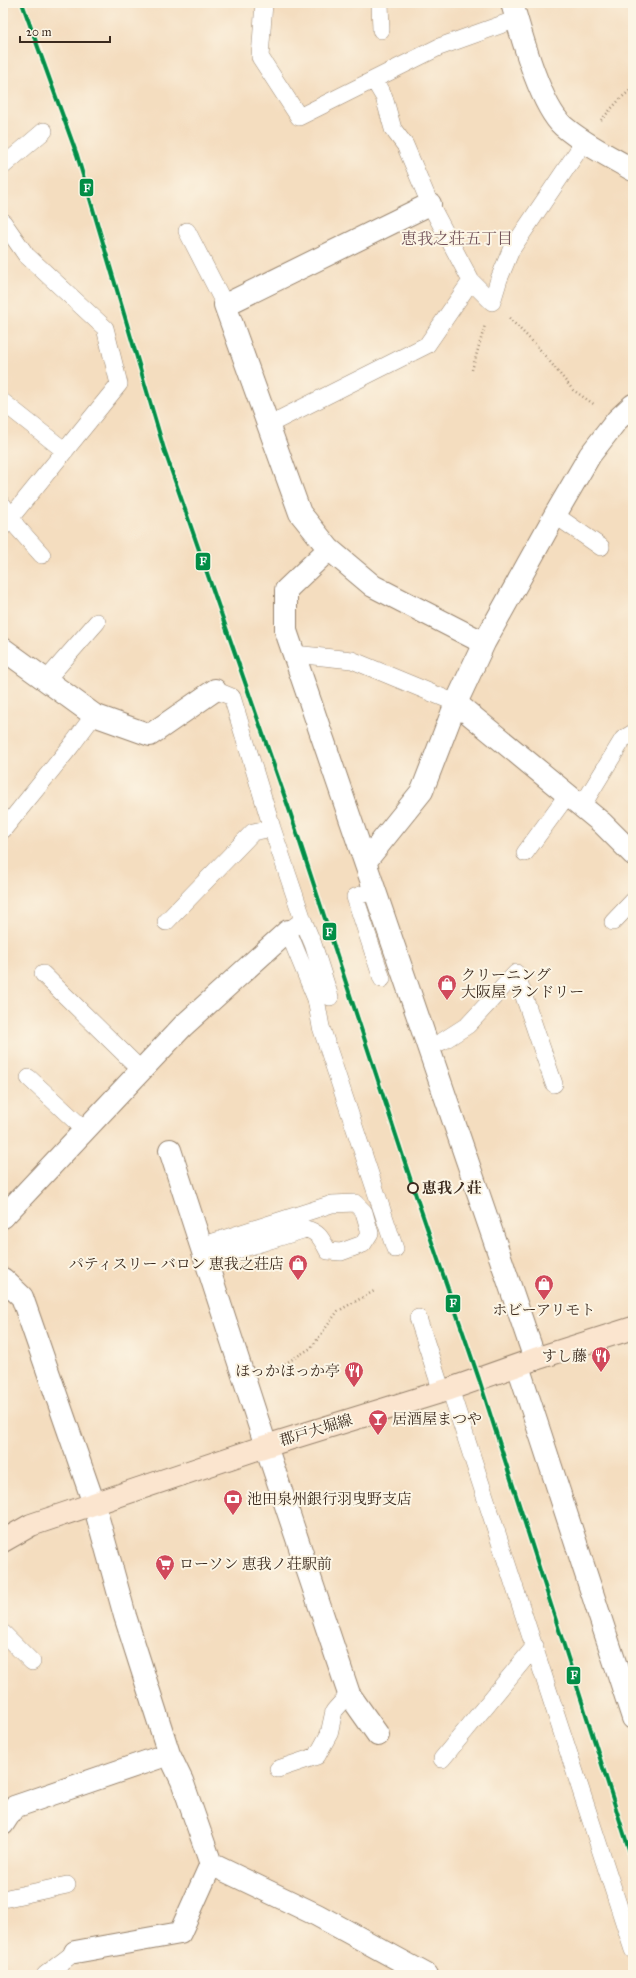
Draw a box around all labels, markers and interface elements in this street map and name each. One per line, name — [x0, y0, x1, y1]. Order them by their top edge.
scale bar — [20, 18, 110, 44]
text: 20 m — [26, 25, 52, 39]
line badge: F — [79, 178, 94, 197]
text: F — [83, 182, 91, 195]
district label: 恵我之荘五丁目 — [401, 229, 513, 248]
line badge: F — [195, 552, 211, 571]
text: F — [199, 555, 207, 568]
line badge: F — [322, 922, 337, 941]
text: F — [325, 926, 333, 939]
place label: クリーニング 大阪屋 ランドリー — [461, 966, 584, 1001]
shop icon: クリーニング 大阪屋 ランドリー — [436, 973, 458, 1001]
place label: 恵我ノ荘 — [422, 1179, 482, 1197]
marker: 恵我ノ荘 — [407, 1182, 419, 1194]
shop icon: パティスリー バロン 恵我之荘店 — [287, 1253, 309, 1281]
place label: パティスリー バロン 恵我之荘店 — [69, 1255, 284, 1273]
shop icon: ホビーアリモト — [533, 1273, 555, 1301]
line badge: F — [445, 1294, 461, 1313]
text: F — [449, 1297, 457, 1310]
place label: ホビーアリモト — [492, 1301, 596, 1319]
restaurant icon: すし藤 — [590, 1345, 612, 1373]
place label: すし藤 — [542, 1347, 587, 1365]
restaurant icon: ほっかほっか亭 — [343, 1360, 365, 1388]
place label: ほっかほっか亭 — [235, 1362, 340, 1380]
bar icon: 居酒屋まつや — [367, 1408, 389, 1436]
street label: 郡戸大堀線 — [277, 1410, 355, 1450]
place label: 居酒屋まつや — [392, 1410, 482, 1428]
bank icon: 池田泉州銀行羽曳野支店 — [222, 1488, 244, 1516]
place label: 池田泉州銀行羽曳野支店 — [247, 1490, 412, 1508]
supermarket icon: ローソン 恵我ノ荘駅前 — [154, 1553, 176, 1581]
place label: ローソン 恵我ノ荘駅前 — [179, 1555, 332, 1573]
line badge: F — [566, 1666, 581, 1685]
text: F — [570, 1669, 578, 1682]

